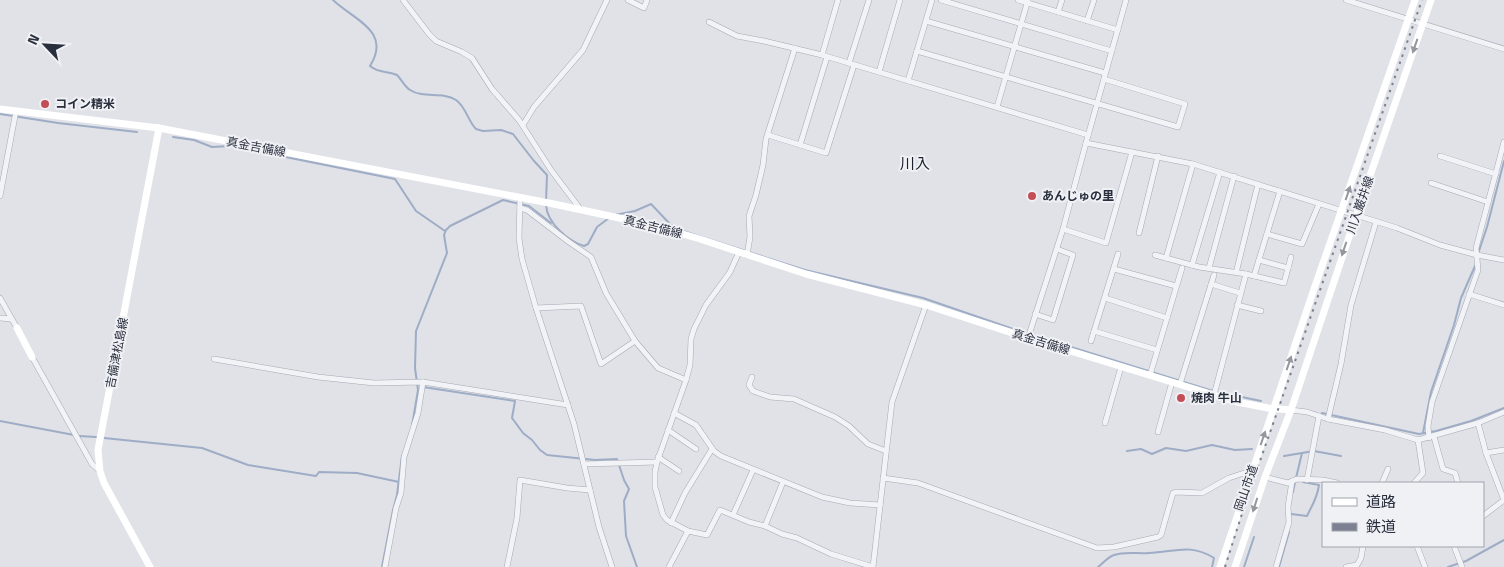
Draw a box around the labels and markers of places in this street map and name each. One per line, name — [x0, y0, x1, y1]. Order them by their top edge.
place label: コイン精米 — [55, 94, 115, 113]
marker: コイン精米 — [39, 98, 51, 110]
place label: あんじゅの里 — [1042, 186, 1114, 205]
marker: あんじゅの里 — [1026, 190, 1038, 202]
place label: 焼肉 牛山 — [1191, 388, 1242, 407]
marker: 焼肉 牛山 — [1175, 392, 1187, 404]

